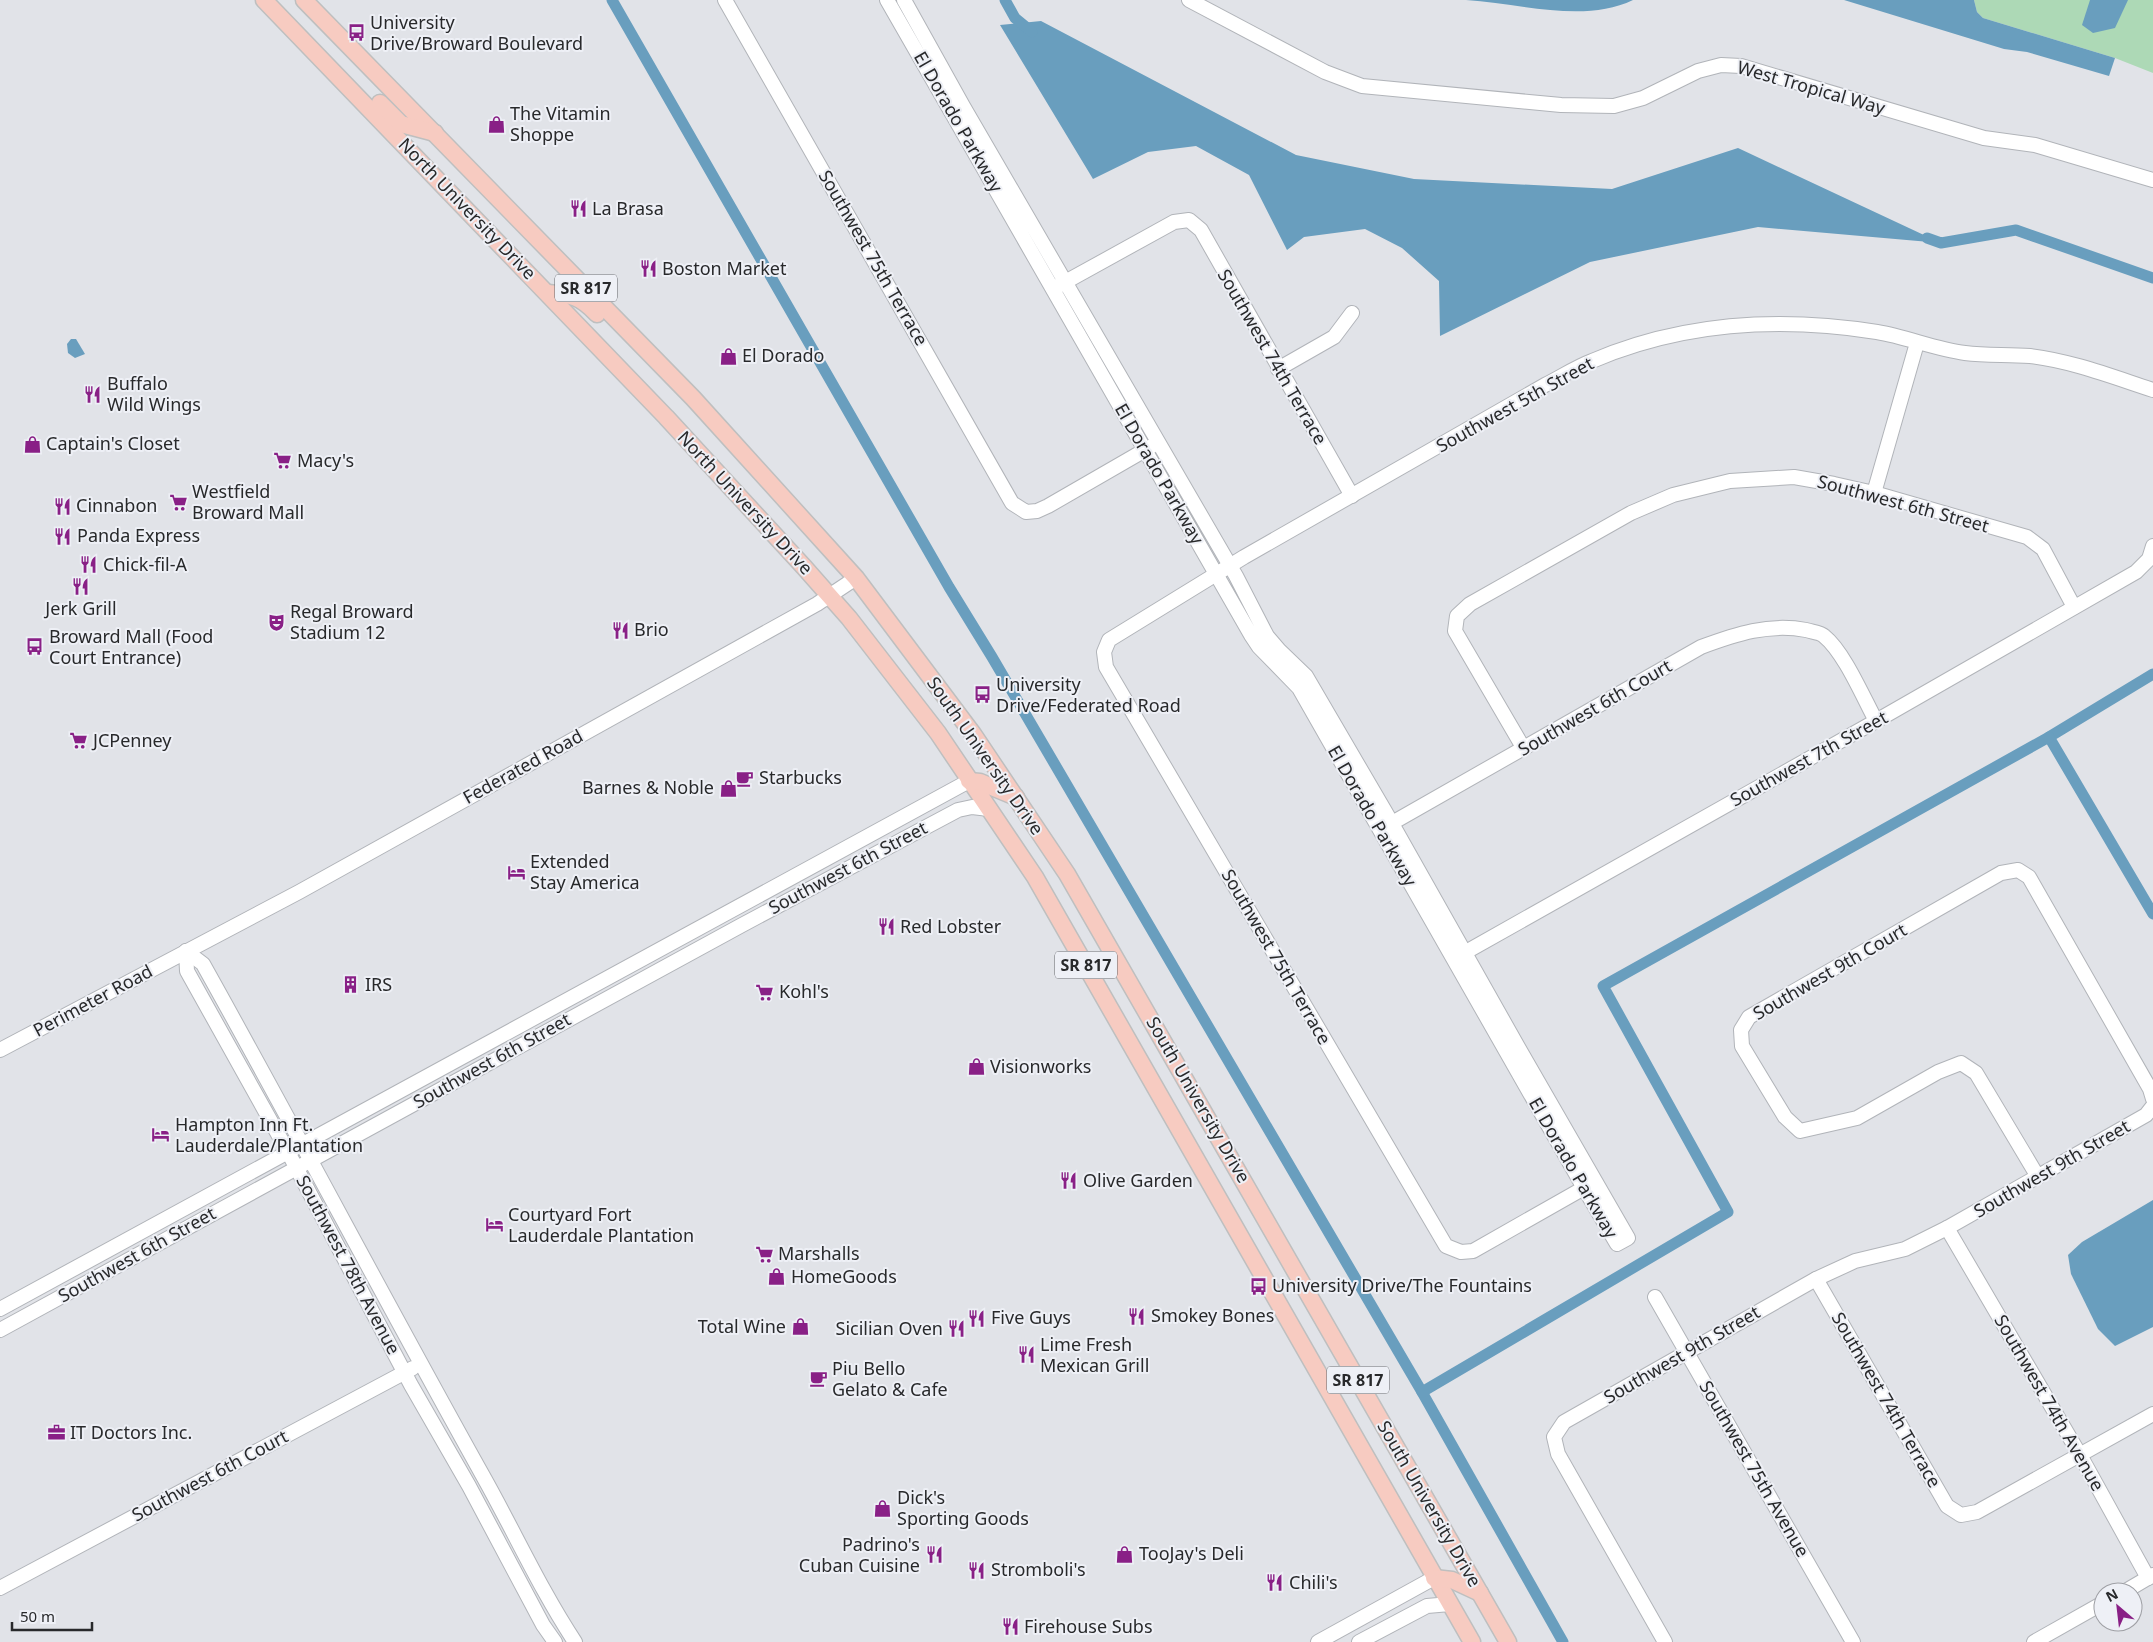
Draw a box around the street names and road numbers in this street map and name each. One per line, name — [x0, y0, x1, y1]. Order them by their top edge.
street label: El Dorado Parkway — [909, 47, 1009, 197]
street label: West Tropical Way — [1735, 54, 1889, 120]
street label: North University Drive — [394, 132, 542, 284]
street label: Southwest 75th Terrace — [814, 165, 934, 350]
street label: Southwest 74th Terrace — [1213, 264, 1333, 449]
road number: SR 817 — [555, 274, 617, 302]
street label: Southwest 5th Street — [1432, 351, 1598, 457]
street label: El Dorado Parkway — [1110, 399, 1210, 549]
street label: North University Drive — [673, 425, 819, 579]
street label: Southwest 6th Street — [1815, 469, 1992, 538]
street label: Southwest 6th Court — [1513, 653, 1676, 761]
street label: South University Drive — [922, 672, 1050, 839]
street label: Southwest 7th Street — [1726, 705, 1892, 811]
street label: Federated Road — [458, 723, 587, 809]
street label: El Dorado Parkway — [1323, 741, 1423, 891]
street label: Southwest 6th Street — [764, 815, 932, 919]
street label: Southwest 75th Terrace — [1217, 864, 1337, 1049]
street label: Southwest 9th Court — [1748, 917, 1911, 1025]
road number: SR 817 — [1055, 952, 1117, 978]
street label: Perimeter Road — [29, 959, 156, 1042]
street label: Southwest 6th Street — [409, 1007, 575, 1113]
street label: South University Drive — [1141, 1012, 1256, 1187]
street label: El Dorado Parkway — [1524, 1093, 1624, 1243]
street label: Southwest 9th Street — [1969, 1113, 2134, 1223]
street label: Southwest 78th Avenue — [291, 1171, 406, 1358]
street label: Southwest 6th Street — [54, 1201, 220, 1307]
street label: Southwest 9th Street — [1599, 1299, 1764, 1409]
street label: Southwest 74th Terrace — [1827, 1307, 1947, 1492]
street label: Southwest 74th Avenue — [1990, 1310, 2110, 1495]
road number: SR 817 — [1327, 1366, 1389, 1394]
street label: Southwest 75th Avenue — [1695, 1376, 1815, 1561]
street label: South University Drive — [1372, 1416, 1487, 1591]
street label: Southwest 6th Court — [127, 1424, 292, 1526]

